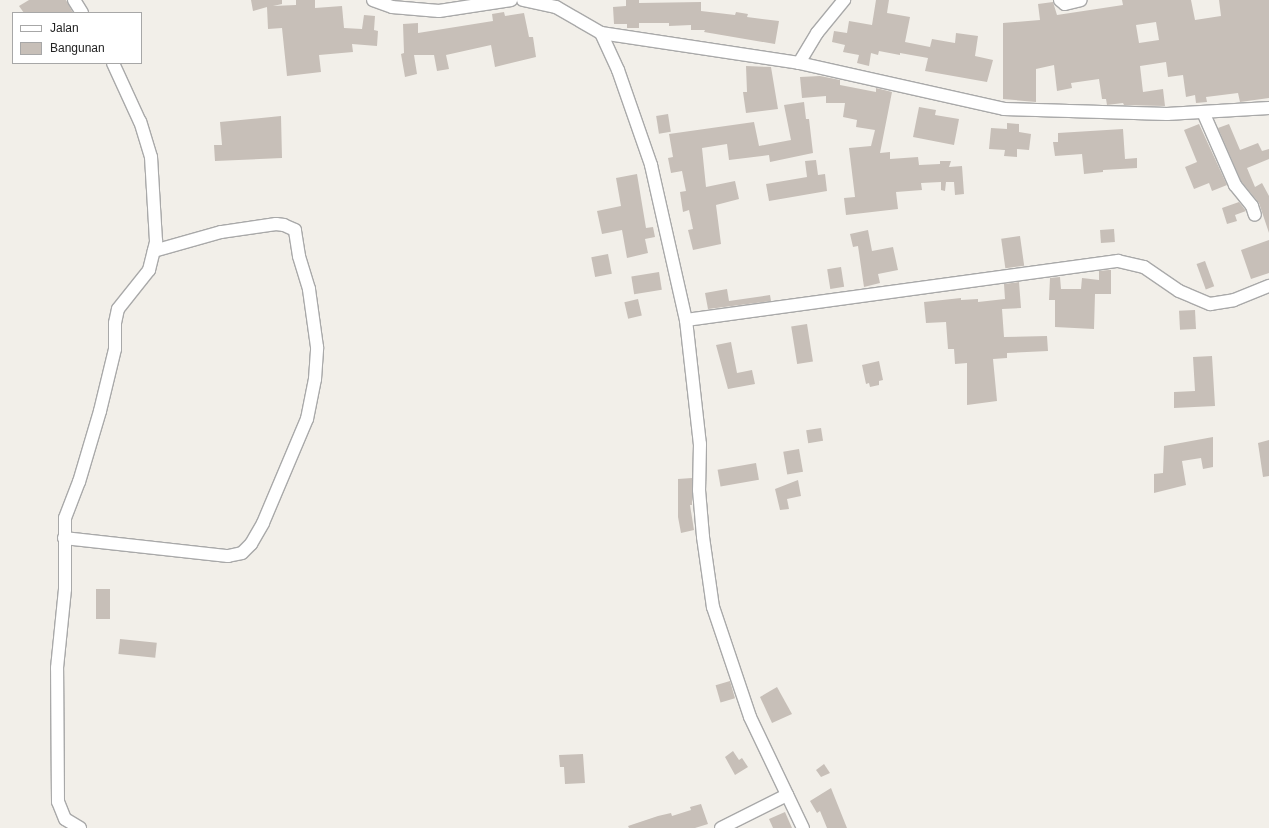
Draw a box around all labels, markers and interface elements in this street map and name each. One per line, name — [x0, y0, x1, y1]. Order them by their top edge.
legend — [12, 12, 142, 64]
text: Jalan — [50, 21, 79, 35]
text: Bangunan — [50, 41, 105, 55]

